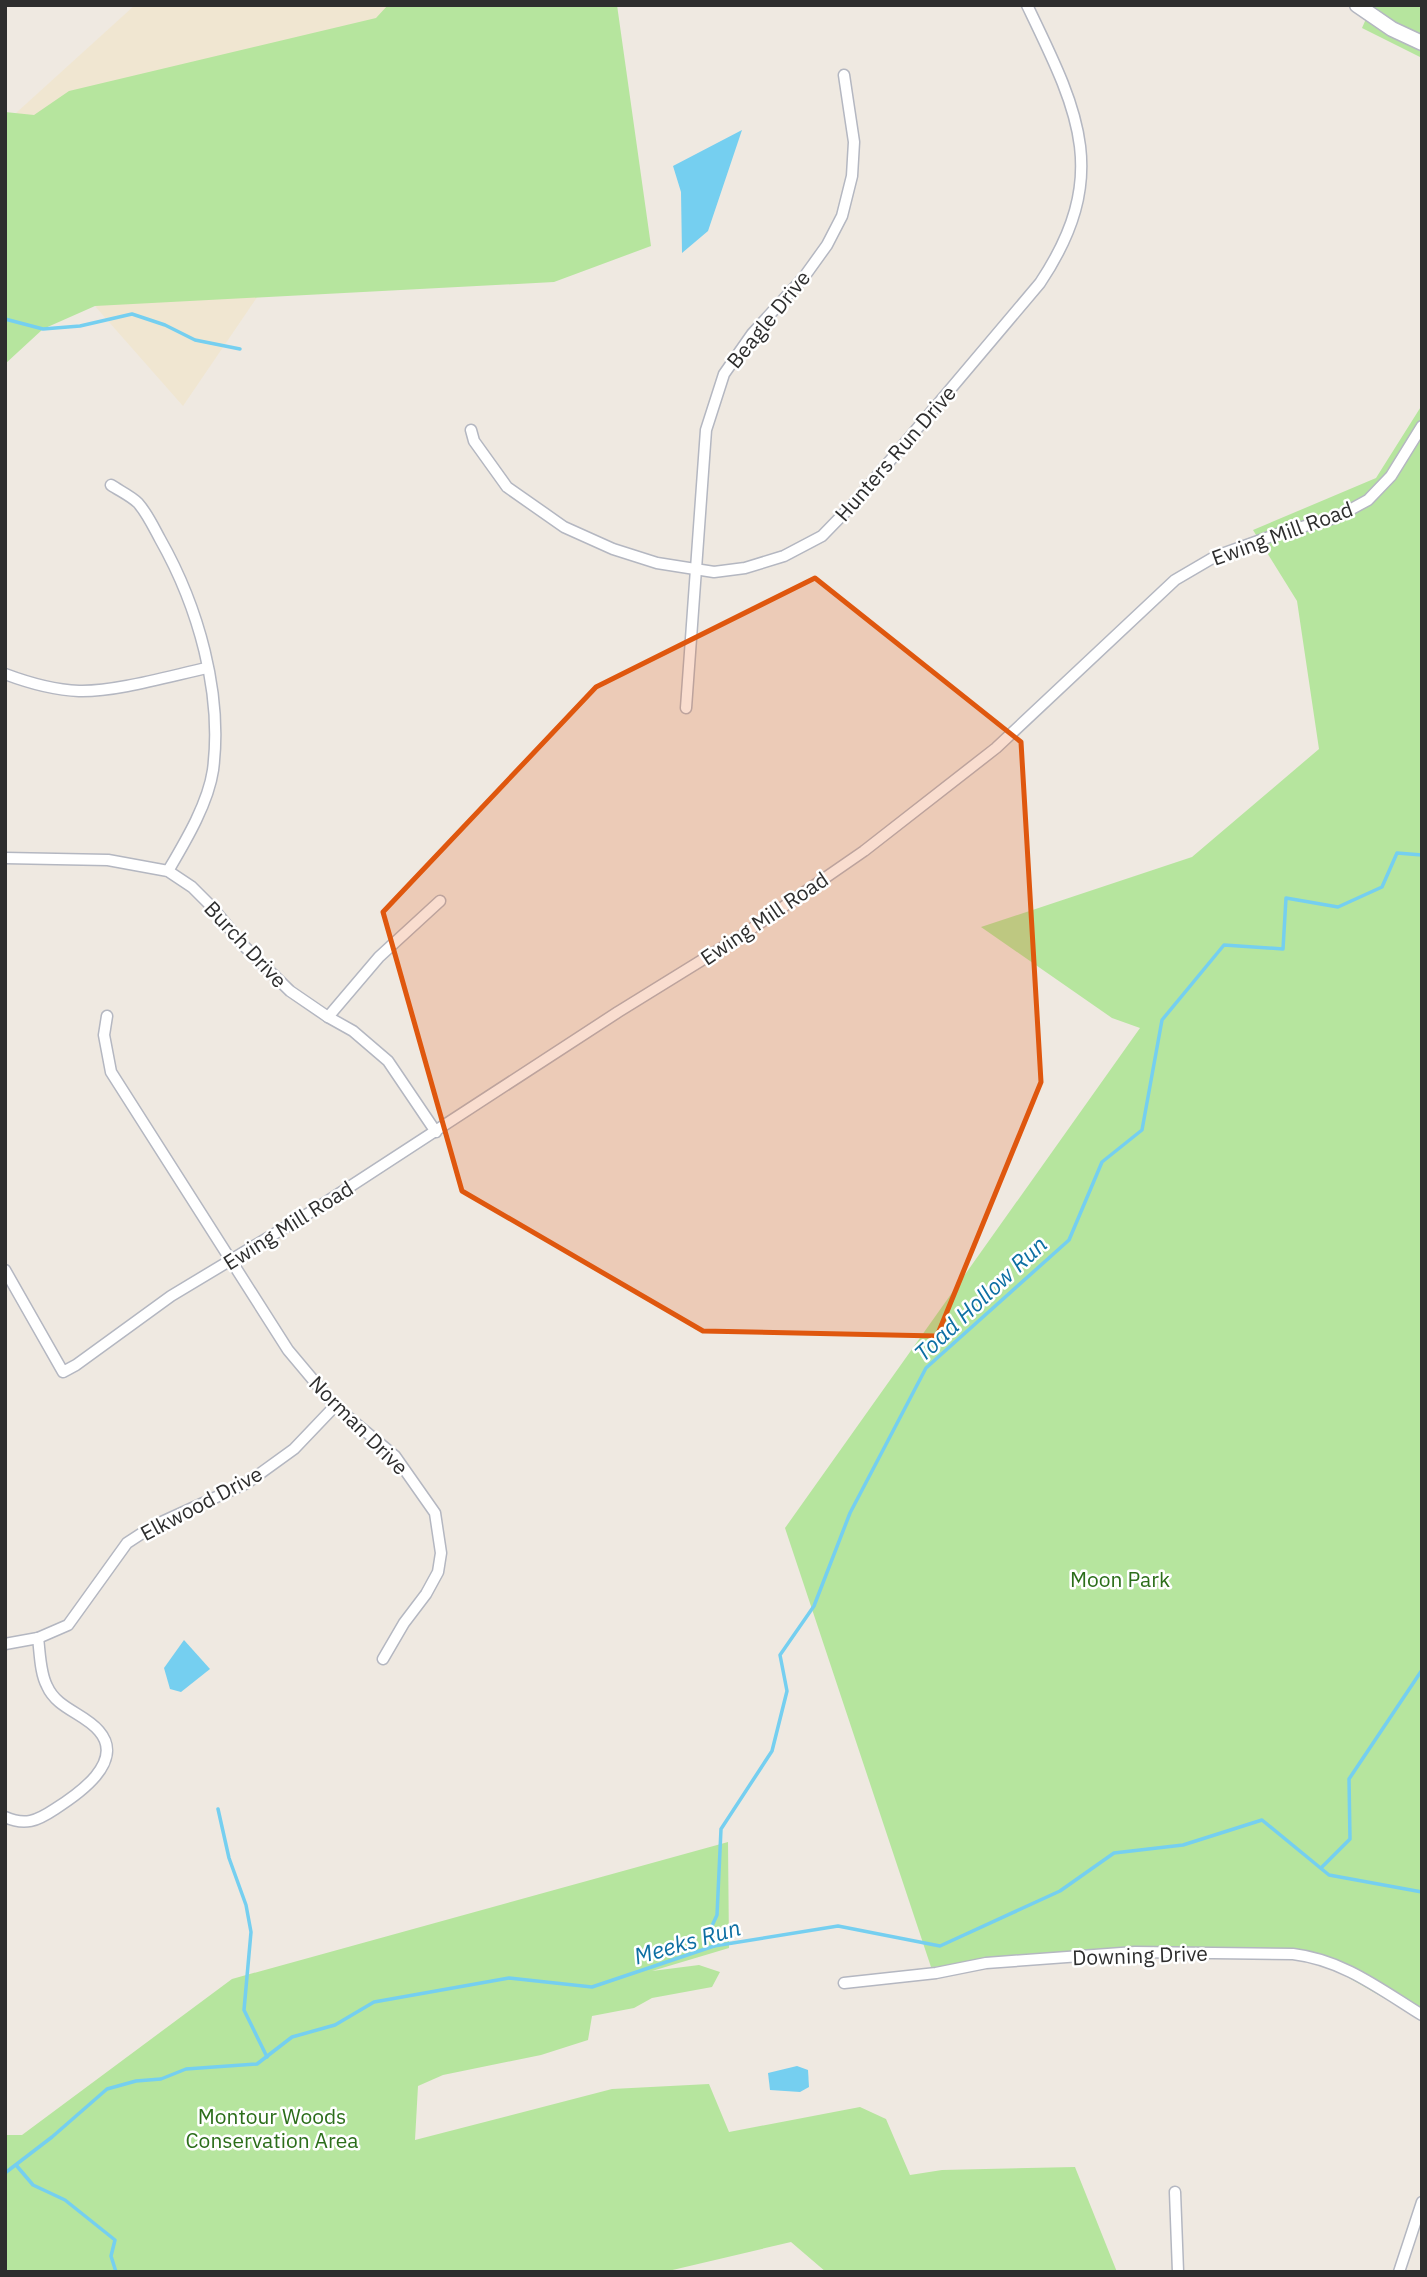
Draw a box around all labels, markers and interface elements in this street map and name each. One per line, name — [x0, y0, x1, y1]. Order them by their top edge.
street label: Beagle Drive — [720, 264, 816, 374]
street label: Hunters Run Drive — [828, 379, 962, 527]
street label: Ewing Mill Road — [1207, 494, 1357, 572]
street label: Ewing Mill Road — [695, 865, 833, 971]
street label: Burch Drive — [198, 894, 294, 994]
street label: Ewing Mill Road — [218, 1174, 358, 1276]
water label: Toad Hollow Run — [907, 1229, 1053, 1367]
street label: Norman Drive — [303, 1369, 415, 1481]
street label: Elkwood Drive — [135, 1459, 267, 1547]
park label: Moon Park — [1070, 1565, 1170, 1593]
water label: Meeks Run — [630, 1911, 744, 1971]
street label: Downing Drive — [1072, 1939, 1208, 1971]
park label: Montour Woods Conservation Area — [186, 2102, 358, 2154]

